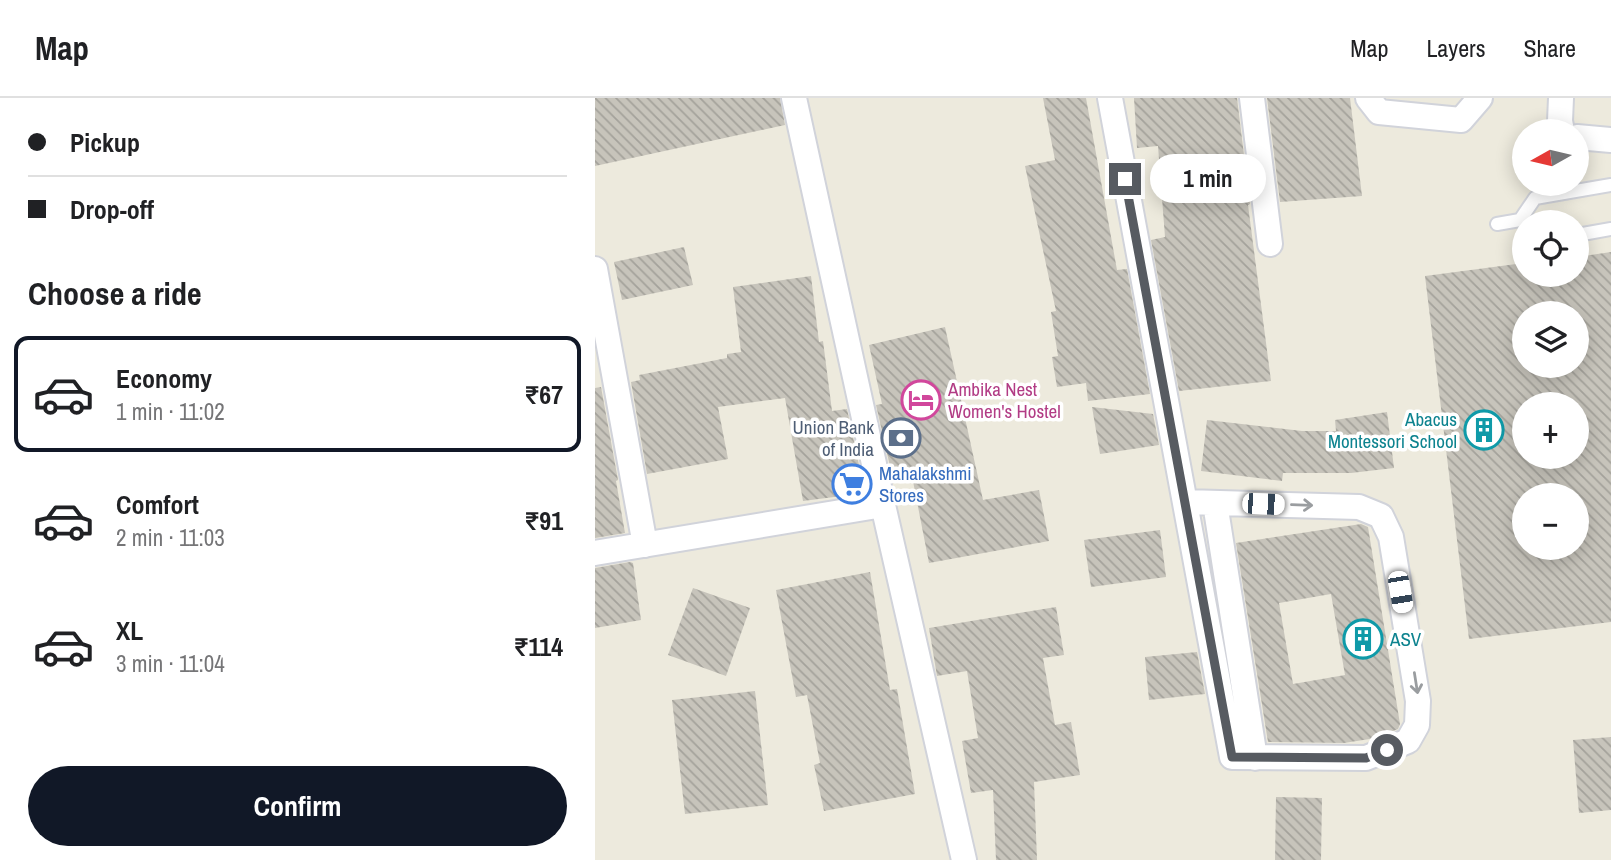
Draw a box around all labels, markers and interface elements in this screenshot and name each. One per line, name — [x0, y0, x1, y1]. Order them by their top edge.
text: Map — [35, 26, 89, 70]
text: Map — [1350, 32, 1388, 64]
text: Layers — [1426, 32, 1485, 64]
text: Share — [1523, 32, 1576, 64]
north arrow — [1512, 119, 1589, 196]
map controls — [1512, 119, 1589, 560]
text: Pickup — [70, 125, 140, 160]
callout: 1 min — [1149, 154, 1265, 204]
route end — [1109, 163, 1141, 195]
text: 1 min — [1183, 163, 1233, 194]
text: Drop-off — [70, 192, 154, 227]
button: locate — [1512, 210, 1589, 287]
text: Choose a ride — [28, 272, 202, 315]
button: layers — [1512, 301, 1589, 378]
text: Economy — [116, 361, 212, 396]
icon: car — [32, 363, 95, 426]
place label: Ambika Nest Women's Hostel — [947, 376, 1061, 424]
text: ₹67 — [524, 377, 563, 412]
hotel icon: Ambika Nest Women's Hostel — [900, 379, 942, 421]
button: + — [1512, 392, 1589, 469]
text: 1 min · 11:02 — [116, 396, 225, 427]
place label: Abacus Montessori School — [1328, 406, 1457, 454]
building icon: Abacus Montessori School — [1463, 409, 1505, 451]
place label: Union Bank of India — [793, 414, 874, 462]
bank icon: Union Bank of India — [880, 417, 922, 459]
place label: Mahalakshmi Stores — [879, 460, 972, 508]
supermarket icon: Mahalakshmi Stores — [831, 463, 873, 505]
button: − — [1512, 483, 1589, 560]
text: Comfort — [116, 487, 199, 522]
icon: car — [32, 489, 95, 552]
car — [1242, 493, 1285, 515]
one-way arrow — [1290, 499, 1313, 512]
text: ₹91 — [524, 503, 563, 538]
text: 2 min · 11:03 — [116, 522, 225, 553]
car — [1387, 569, 1414, 615]
text: XL — [116, 613, 143, 648]
icon: car — [32, 615, 95, 678]
building icon: ASV — [1342, 618, 1384, 660]
place label: ASV — [1389, 626, 1422, 652]
text: ₹114 — [514, 629, 563, 664]
text: 3 min · 11:04 — [116, 648, 225, 679]
one-way arrow — [1410, 671, 1423, 694]
route start — [1371, 734, 1403, 766]
button: Confirm — [28, 766, 567, 846]

